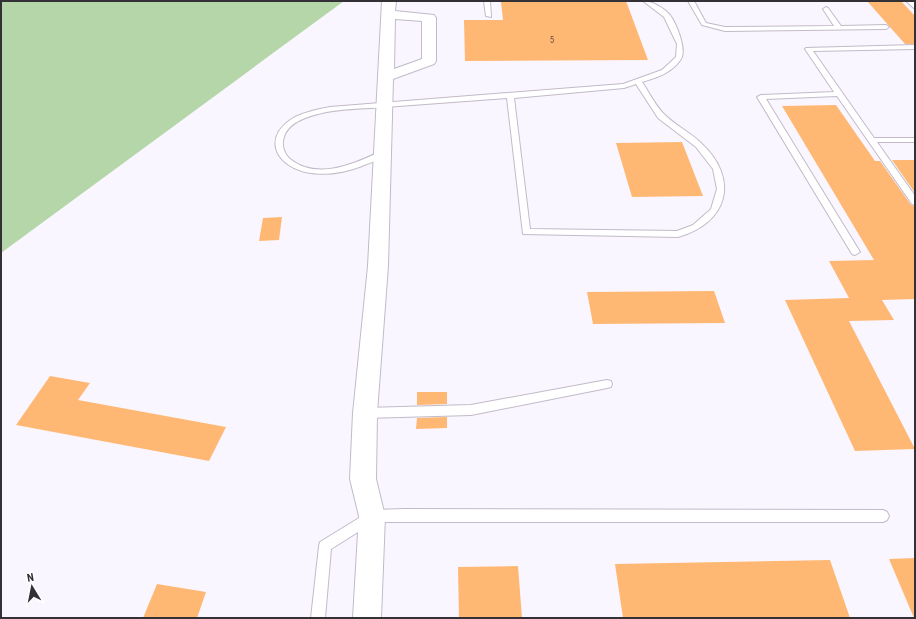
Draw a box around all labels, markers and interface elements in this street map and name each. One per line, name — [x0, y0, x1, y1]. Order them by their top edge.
house number: 5 — [550, 35, 555, 45]
north arrow — [12, 567, 52, 607]
text: N — [26, 571, 35, 585]

